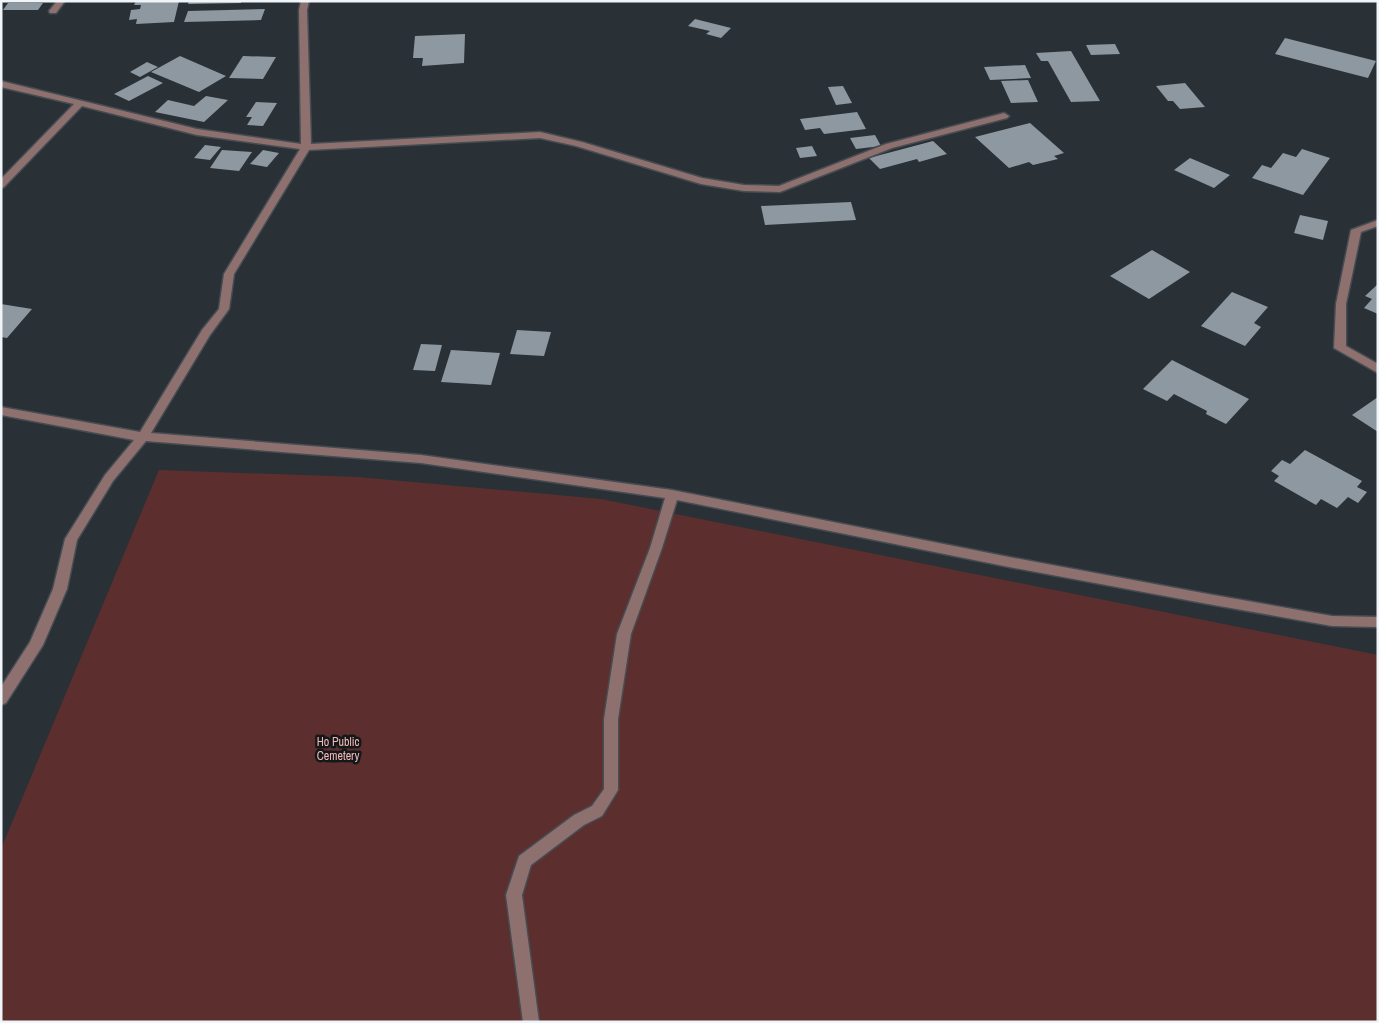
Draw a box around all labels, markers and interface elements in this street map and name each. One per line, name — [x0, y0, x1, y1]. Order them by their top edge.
park label: Ho Public Cemetery — [317, 734, 359, 764]

